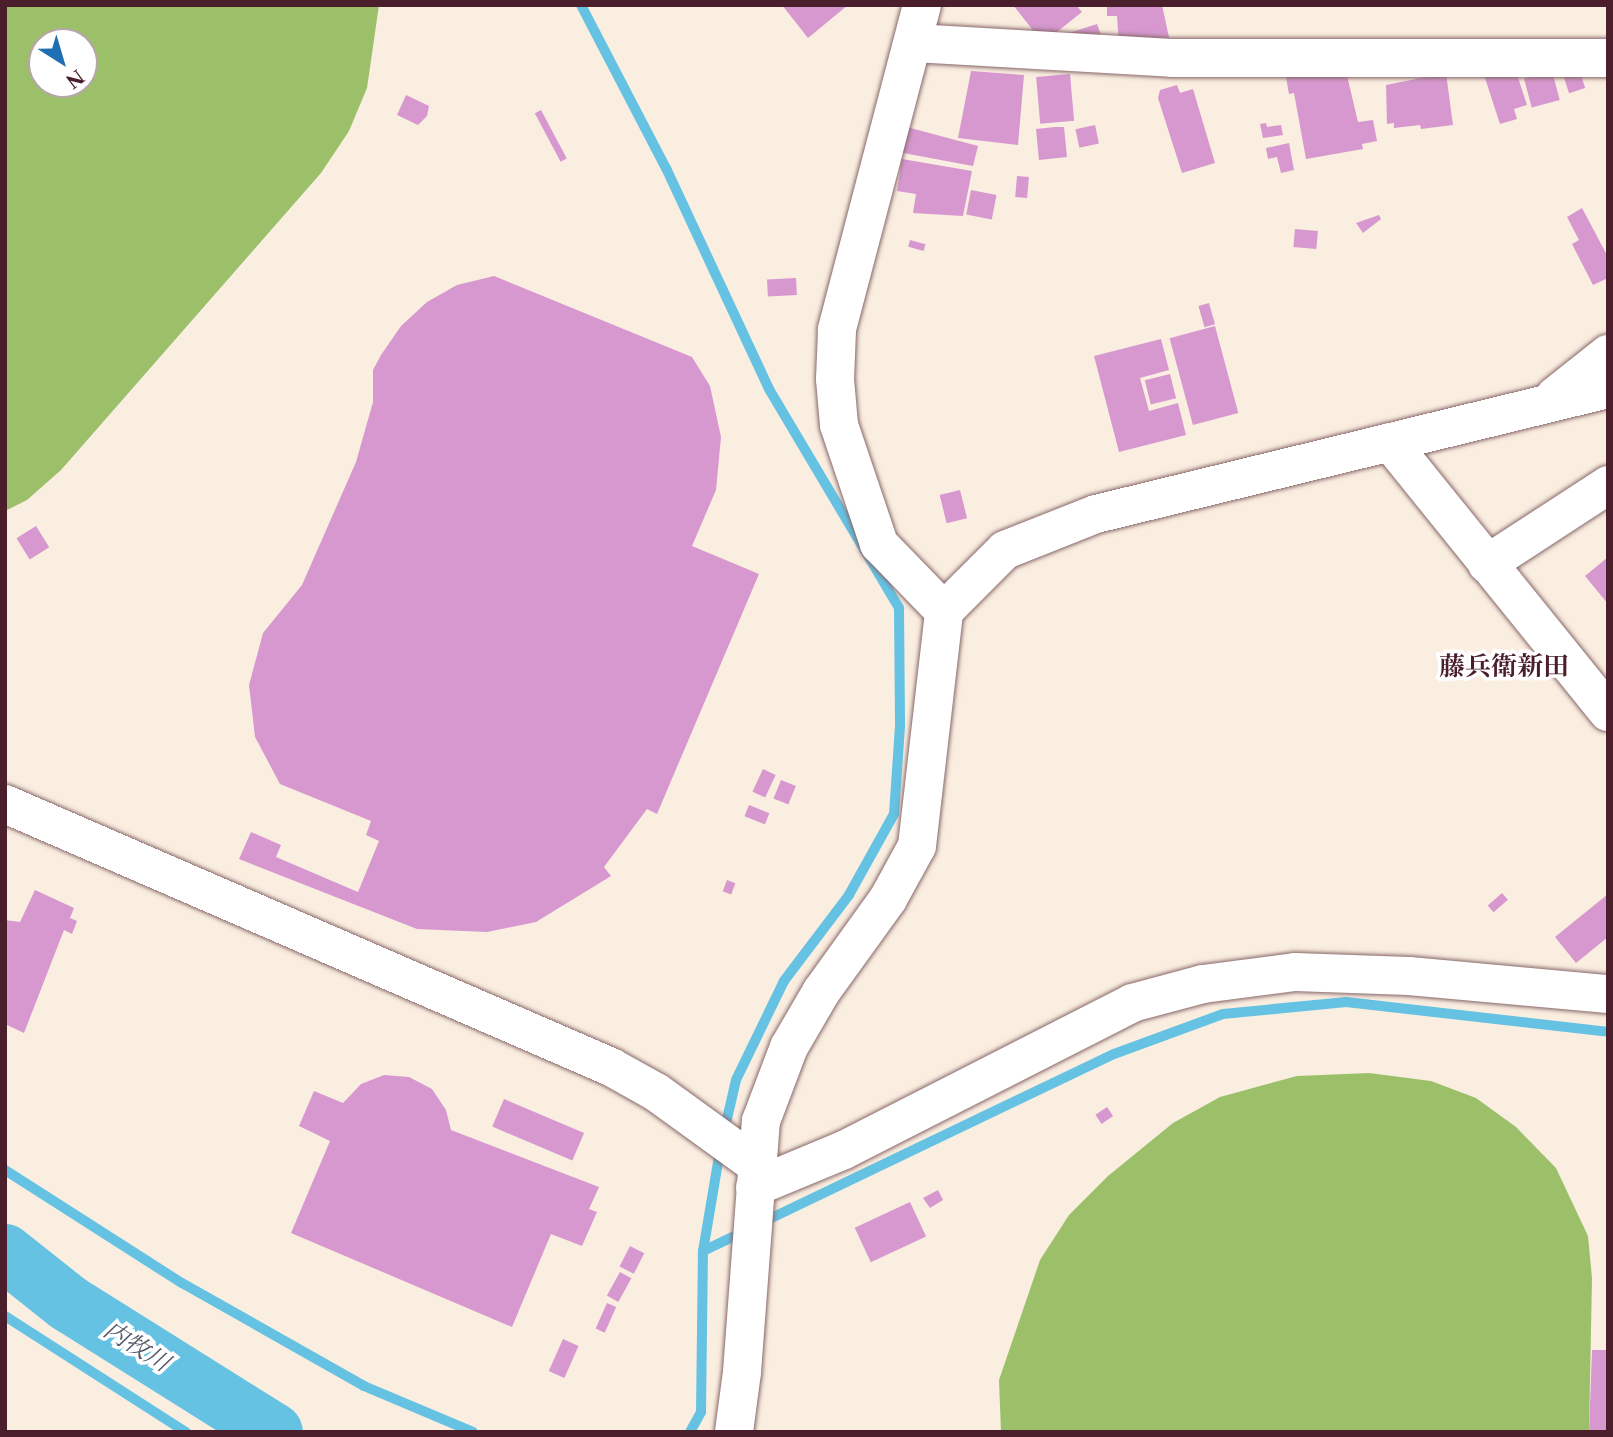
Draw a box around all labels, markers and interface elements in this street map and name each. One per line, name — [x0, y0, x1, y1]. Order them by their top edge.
north arrow — [28, 28, 98, 98]
text: N — [61, 64, 88, 93]
district label: 藤兵衛新田 — [1439, 651, 1569, 683]
water label: 内牧川 — [99, 1315, 175, 1377]

